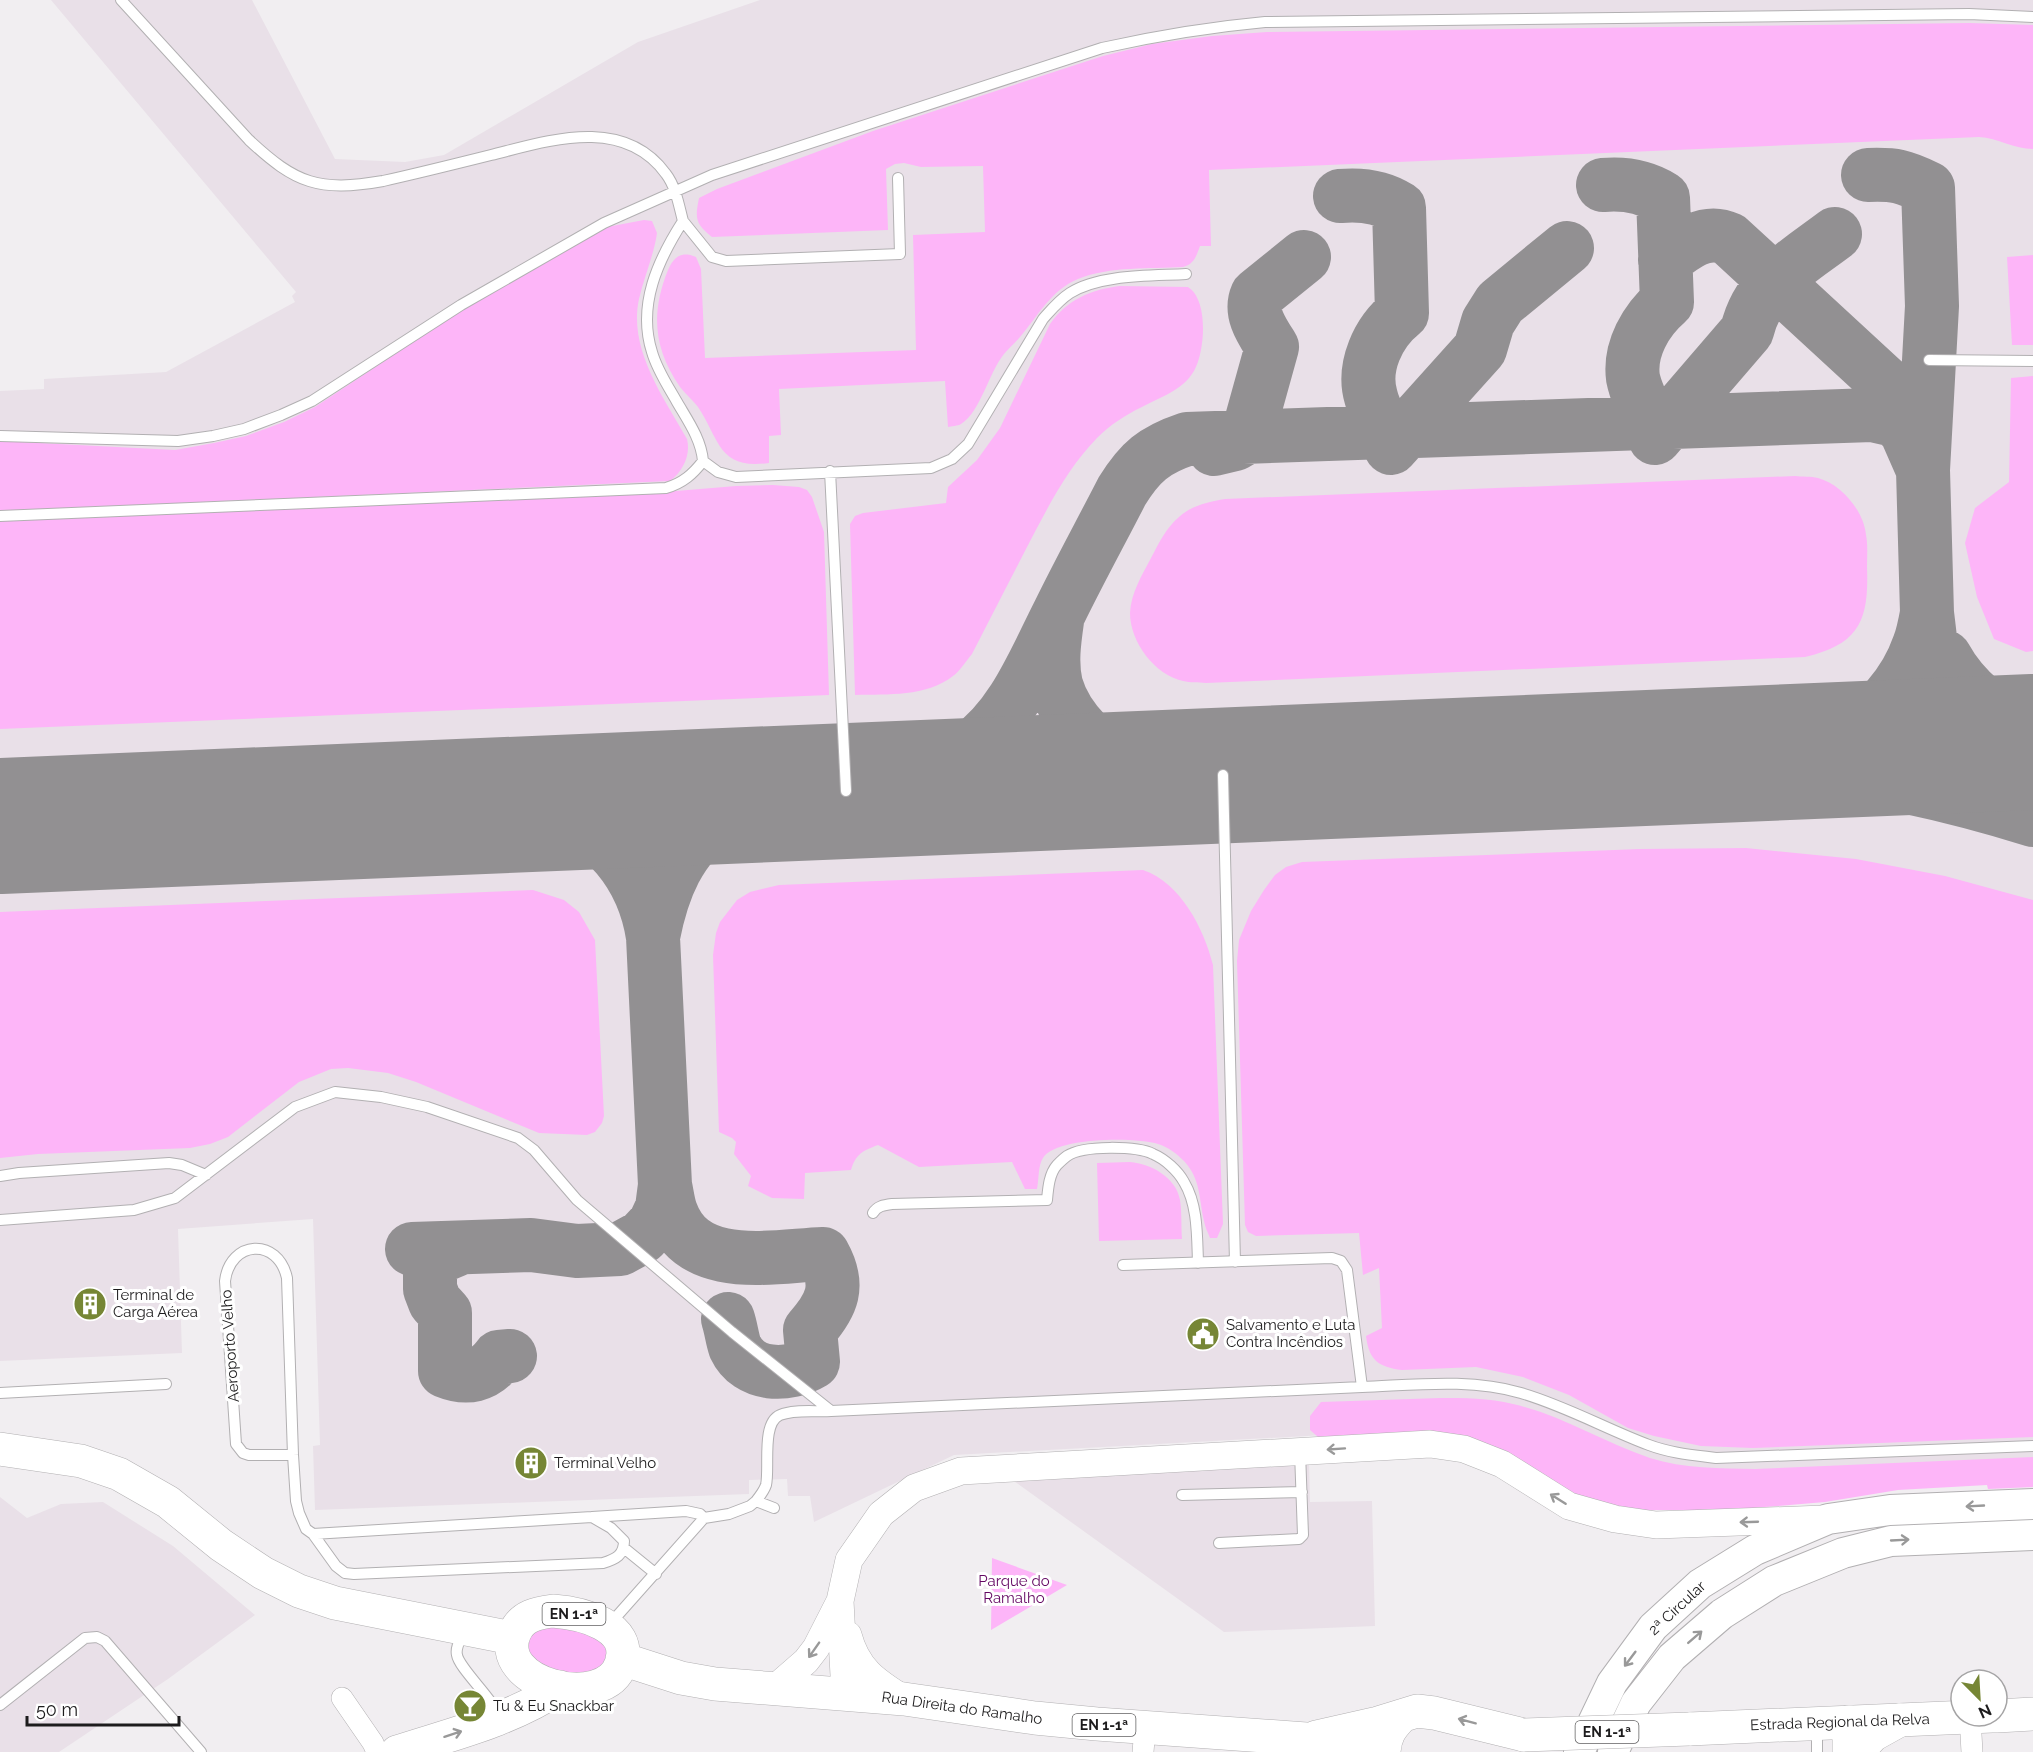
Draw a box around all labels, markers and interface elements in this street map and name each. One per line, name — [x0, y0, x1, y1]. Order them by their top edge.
building icon: Terminal de Carga Aérea — [72, 1286, 108, 1322]
place label: Terminal de Carga Aérea — [113, 1286, 198, 1321]
street label: Aeroporto Velho — [217, 1289, 243, 1403]
public building icon: Salvamento e Luta Contra Incêndios — [1185, 1316, 1221, 1352]
place label: Salvamento e Luta Contra Incêndios — [1226, 1316, 1355, 1351]
one-way arrow — [1327, 1444, 1347, 1455]
building icon: Terminal Velho — [513, 1445, 549, 1481]
place label: Terminal Velho — [554, 1454, 656, 1472]
one-way arrow — [1550, 1493, 1567, 1505]
one-way arrow — [1965, 1501, 1985, 1512]
one-way arrow — [1739, 1516, 1759, 1527]
one-way arrow — [1890, 1535, 1910, 1546]
park label: Parque do Ramalho — [978, 1572, 1050, 1607]
street label: 2ª Circular — [1645, 1577, 1710, 1639]
road number: EN 1-1ª — [542, 1603, 606, 1625]
one-way arrow — [1687, 1631, 1703, 1644]
one-way arrow — [808, 1641, 820, 1658]
one-way arrow — [1623, 1650, 1636, 1666]
north arrow — [1949, 1668, 2009, 1728]
bar icon: Tu & Eu Snackbar — [452, 1688, 488, 1724]
street label: Rua Direita do Ramalho — [880, 1688, 1044, 1728]
scale bar — [27, 1689, 178, 1727]
place label: Tu & Eu Snackbar — [493, 1697, 615, 1715]
text: 50 m — [36, 1699, 78, 1720]
text: N — [1975, 1700, 1994, 1722]
street label: Estrada Regional da Relva — [1750, 1710, 1930, 1734]
road number: EN 1-1ª — [1072, 1714, 1136, 1736]
one-way arrow — [1458, 1715, 1477, 1726]
road number: EN 1-1ª — [1576, 1721, 1638, 1743]
one-way arrow — [443, 1728, 462, 1739]

